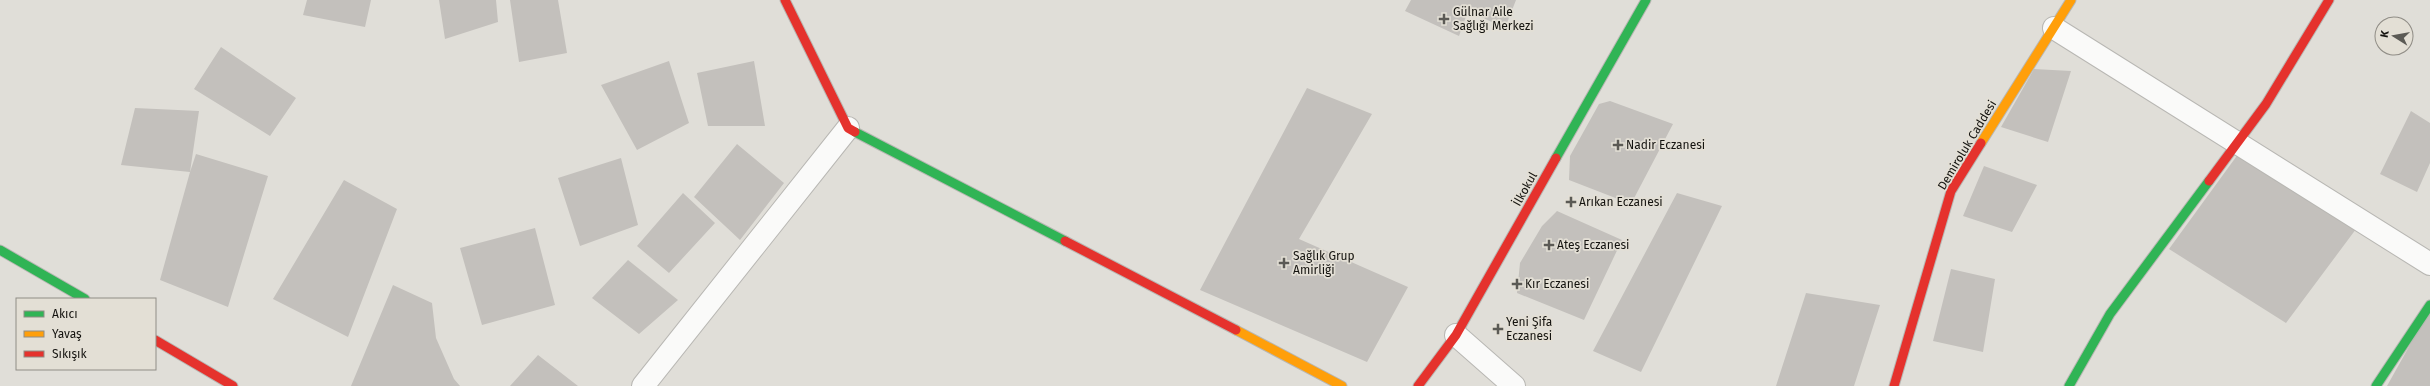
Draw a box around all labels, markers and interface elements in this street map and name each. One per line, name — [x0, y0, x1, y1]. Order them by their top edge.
place label: Gülnar Aile Sağlığı Merkezi — [1453, 5, 1534, 33]
marker: Gülnar Aile Sağlığı Merkezi — [1438, 13, 1450, 25]
north arrow — [2374, 16, 2414, 56]
text: K — [2378, 29, 2392, 39]
street label: Demiroluk Caddesi — [1935, 98, 1999, 192]
place label: Nadir Eczanesi — [1626, 138, 1705, 152]
marker: Nadir Eczanesi — [1613, 140, 1623, 150]
street label: İlkokul — [1509, 169, 1540, 208]
place label: Arıkan Eczanesi — [1579, 195, 1663, 209]
marker: Arıkan Eczanesi — [1566, 197, 1576, 207]
place label: Ateş Eczanesi — [1557, 238, 1629, 252]
marker: Ateş Eczanesi — [1544, 240, 1554, 250]
place label: Sağlık Grup Amirliği — [1293, 249, 1355, 277]
marker: Sağlık Grup Amirliği — [1278, 257, 1290, 269]
place label: Kır Eczanesi — [1525, 277, 1589, 291]
marker: Kır Eczanesi — [1512, 279, 1522, 289]
legend — [16, 298, 156, 370]
text: Akıcı — [52, 307, 78, 321]
place label: Yeni Şifa Eczanesi — [1506, 315, 1552, 343]
marker: Yeni Şifa Eczanesi — [1493, 324, 1503, 334]
text: Yavaş — [52, 327, 82, 341]
text: Sıkışık — [52, 347, 87, 361]

